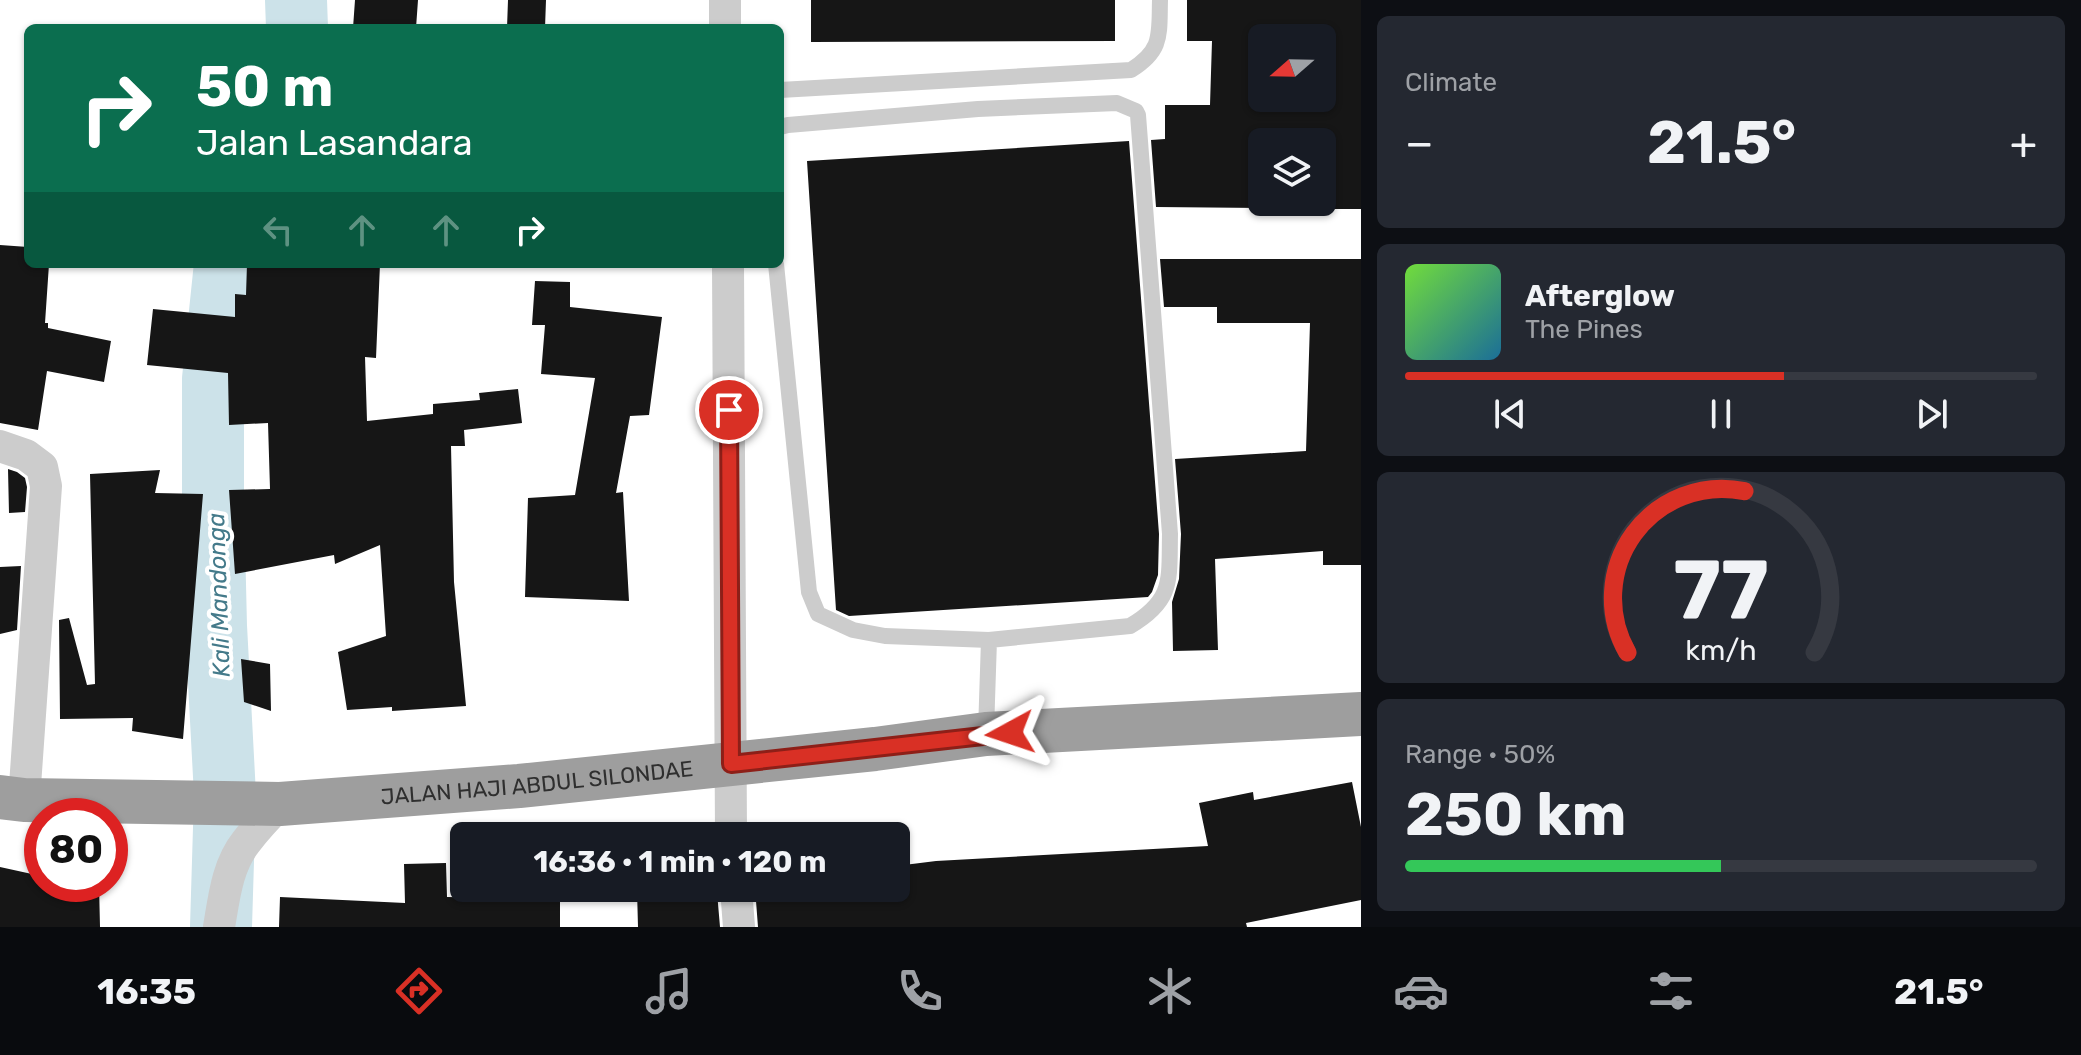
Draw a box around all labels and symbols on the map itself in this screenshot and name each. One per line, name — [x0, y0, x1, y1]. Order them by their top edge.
north arrow — [1248, 24, 1336, 112]
pin — [695, 376, 763, 444]
water label: Kali Mandonga — [202, 512, 236, 678]
position arrow — [968, 691, 1052, 775]
street label: JALAN HAJI ABDUL SILONDAE — [380, 755, 694, 810]
speed limit sign: 80 — [24, 798, 128, 902]

